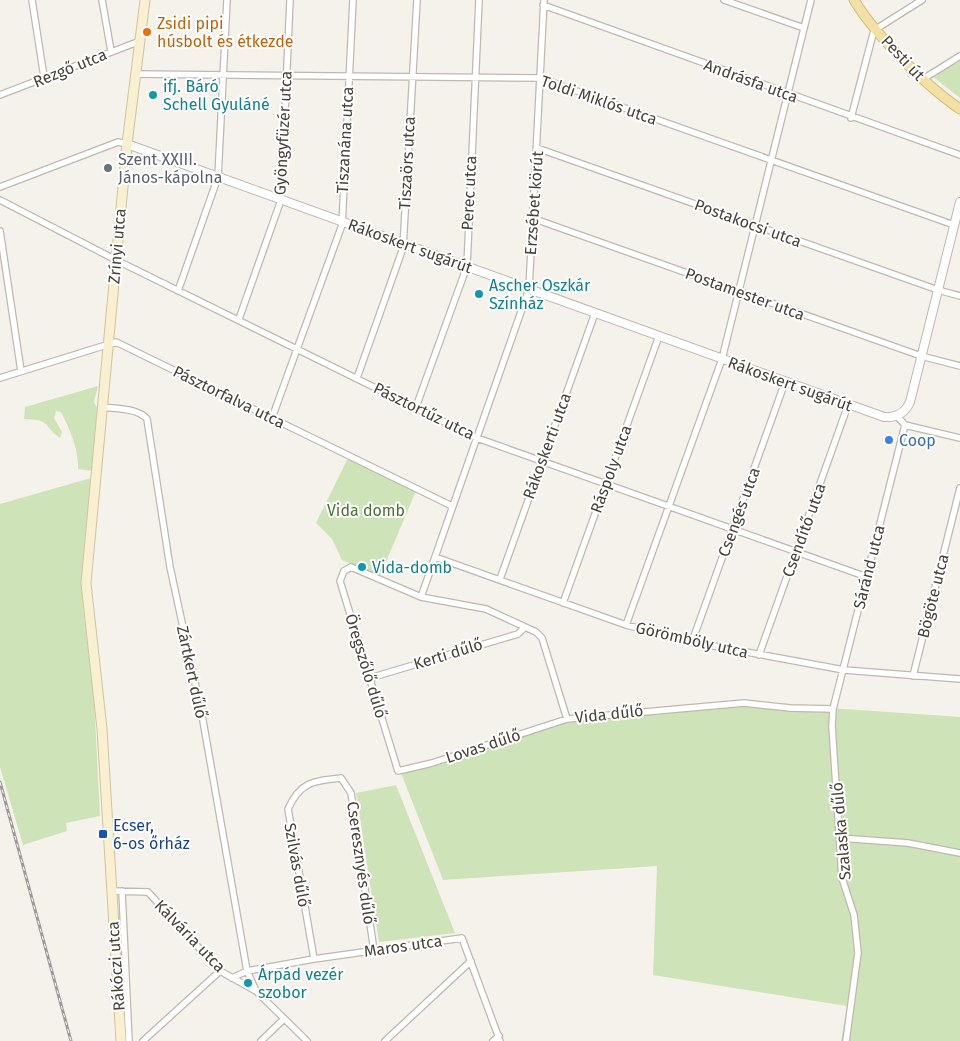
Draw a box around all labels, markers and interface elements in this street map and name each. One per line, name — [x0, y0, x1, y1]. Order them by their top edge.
place label: Zsidi pipi húsbolt és étkezde — [157, 14, 293, 51]
marker: Zsidi pipi húsbolt és étkezde — [141, 26, 153, 38]
street label: Pesti út — [877, 32, 929, 85]
street label: Rezgő utca — [30, 45, 110, 91]
street label: Andrásfa utca — [701, 55, 801, 107]
street label: Gyöngyfüzér utca — [270, 70, 296, 196]
street label: Toldi Miklós utca — [538, 71, 660, 129]
place label: ifj. Báró Schell Gyuláné — [163, 77, 270, 114]
street label: Tiszanána utca — [333, 86, 357, 194]
marker: ifj. Báró Schell Gyuláné — [147, 89, 159, 101]
street label: Tiszaörs utca — [395, 116, 419, 210]
place label: Szent XXIII. János-kápolna — [118, 150, 222, 187]
street label: Erzsébet körút — [521, 150, 547, 256]
street label: Perec utca — [458, 155, 480, 231]
marker: Szent XXIII. János-kápolna — [102, 162, 114, 174]
street label: Postakocsi utca — [692, 195, 804, 251]
street label: Zrínyi utca — [104, 207, 130, 285]
street label: Rákoskert sugárút — [345, 215, 475, 277]
street label: Postamester utca — [683, 264, 807, 324]
place label: Ascher Oszkár Színház — [489, 276, 591, 313]
marker: Ascher Oszkár Színház — [473, 288, 485, 300]
street label: Rákoskert sugárút — [725, 353, 855, 415]
street label: Pásztorfalva utca — [170, 362, 288, 432]
street label: Pásztortűz utca — [370, 378, 478, 444]
street label: Rákoskerti utca — [519, 390, 575, 502]
street label: Ráspoly utca — [586, 422, 636, 516]
place label: Coop — [899, 431, 936, 450]
marker: Coop — [883, 434, 895, 446]
street label: Csengés utca — [714, 465, 764, 559]
street label: Csendítő utca — [778, 480, 830, 580]
park label: Vida domb — [327, 501, 405, 520]
street label: Sáránd utca — [849, 523, 889, 611]
street label: Bögöte utca — [913, 552, 953, 640]
place label: Vida-domb — [372, 558, 452, 577]
marker: Vida-domb — [356, 561, 368, 573]
street label: Öregszőlő dűlő — [341, 611, 391, 721]
street label: Görömböly utca — [634, 618, 750, 662]
street label: Zártkert dűlő — [173, 624, 211, 720]
street label: Kerti dűlő — [411, 634, 485, 674]
street label: Vida dűlő — [574, 701, 644, 727]
street label: Lovas dűlő — [443, 725, 523, 767]
street label: Szalaska dűlő — [827, 781, 855, 881]
street label: Cseresznyés dűlő — [343, 800, 379, 926]
place label: Ecser, 6-os őrház — [113, 816, 190, 853]
street label: Szilvás dűlő — [280, 821, 314, 909]
marker: Ecser, 6-os őrház — [97, 828, 109, 840]
street label: Kálvária utca — [151, 896, 229, 976]
street label: Rákóczi utca — [103, 920, 129, 1012]
street label: Maros utca — [363, 931, 443, 961]
place label: Árpád vezér szobor — [258, 964, 344, 1002]
marker: Árpád vezér szobor — [242, 977, 254, 989]

